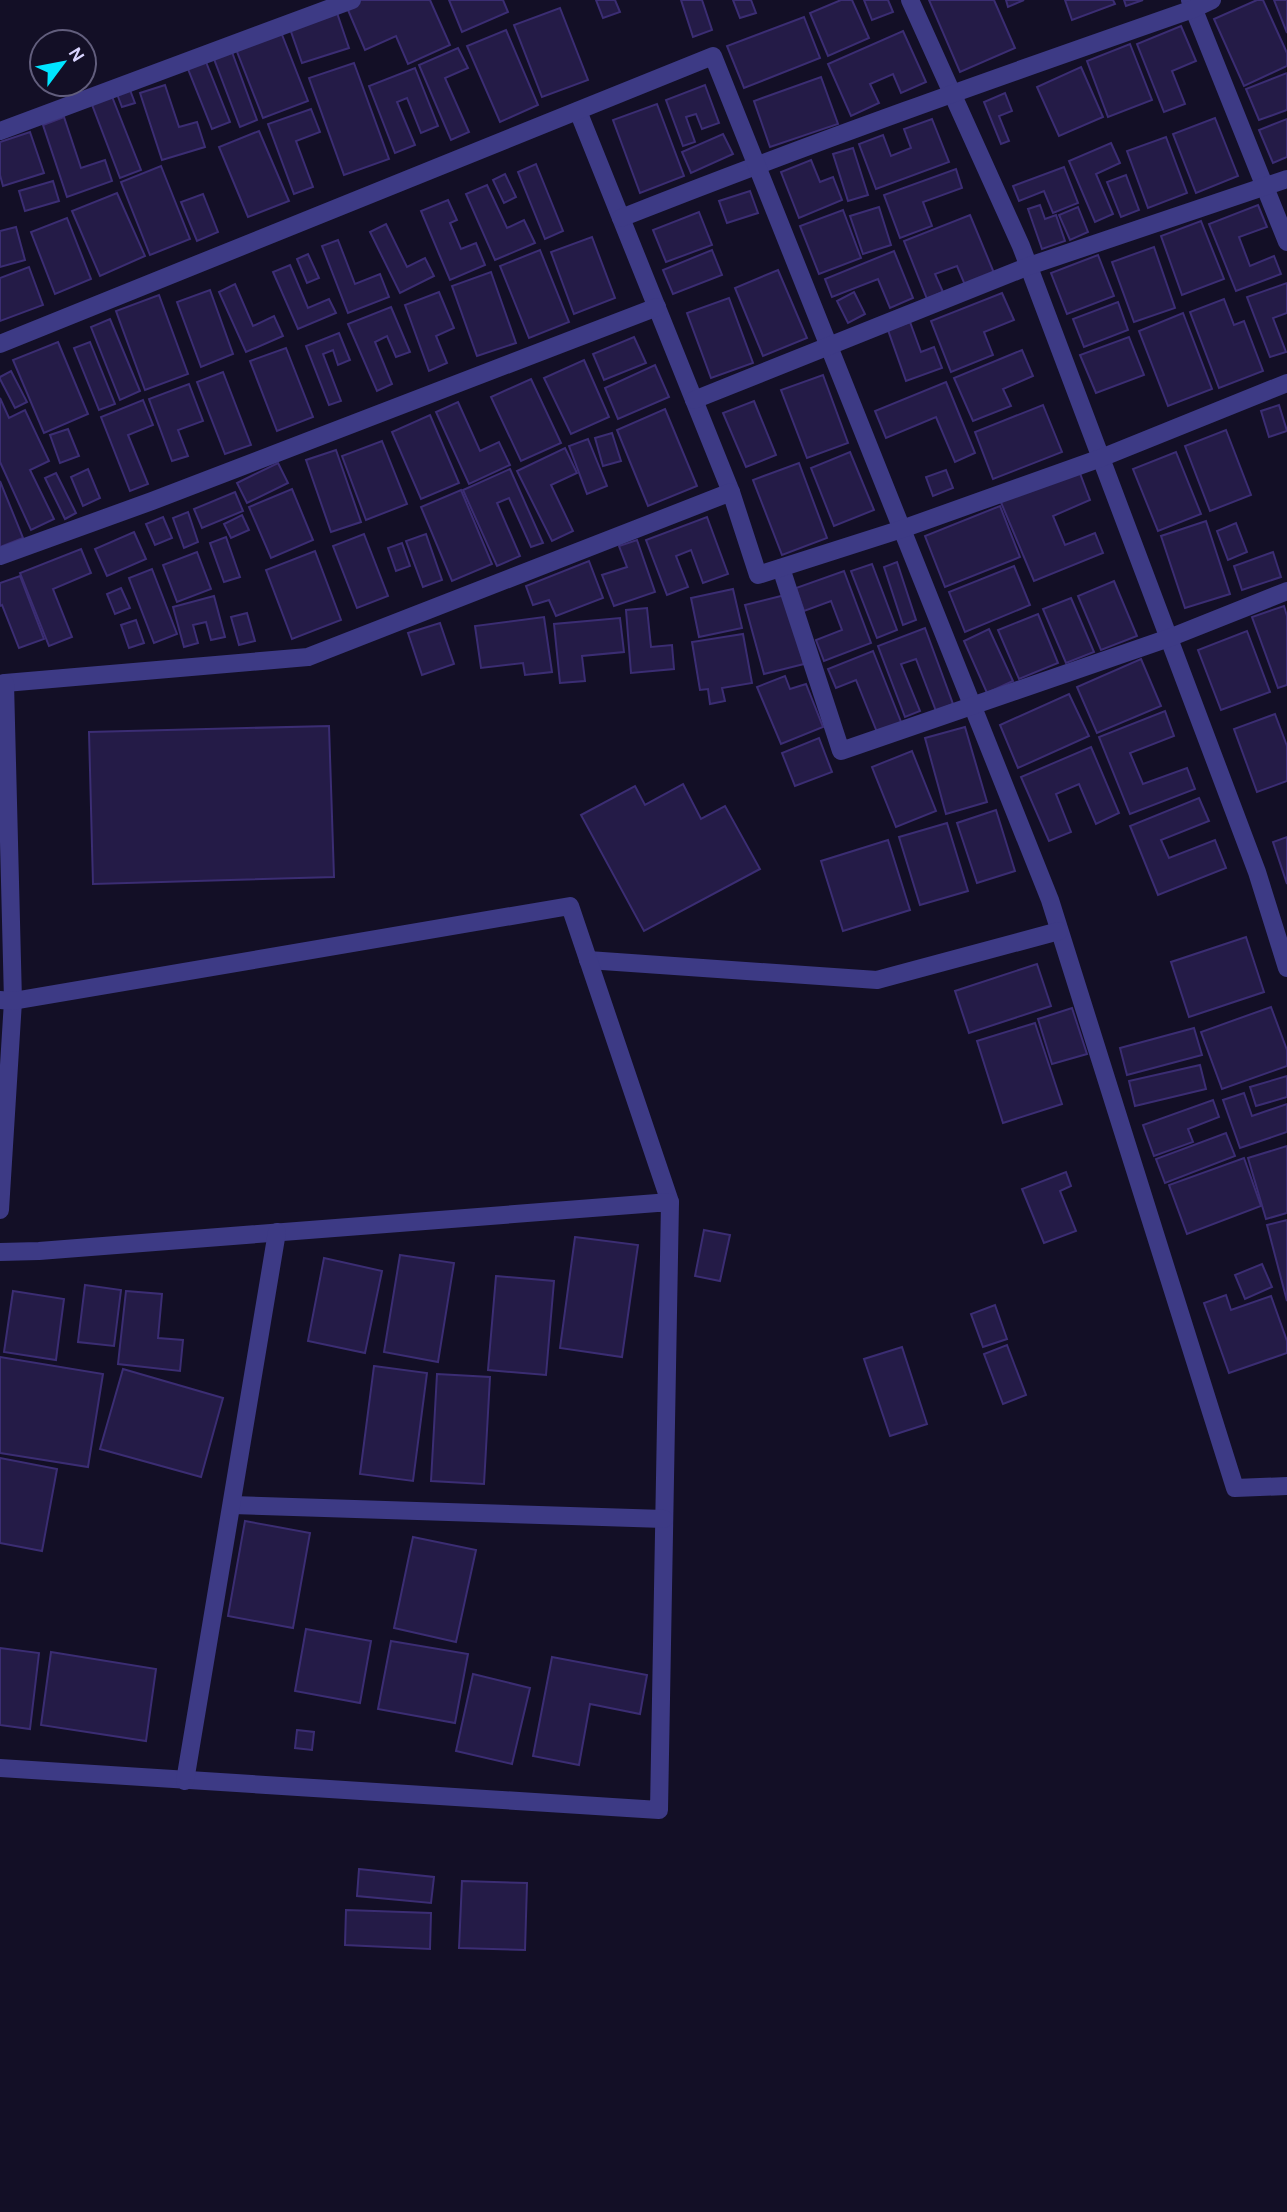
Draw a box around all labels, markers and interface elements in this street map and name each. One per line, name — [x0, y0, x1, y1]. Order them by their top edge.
north arrow — [28, 28, 98, 98]
text: N — [64, 43, 90, 66]

